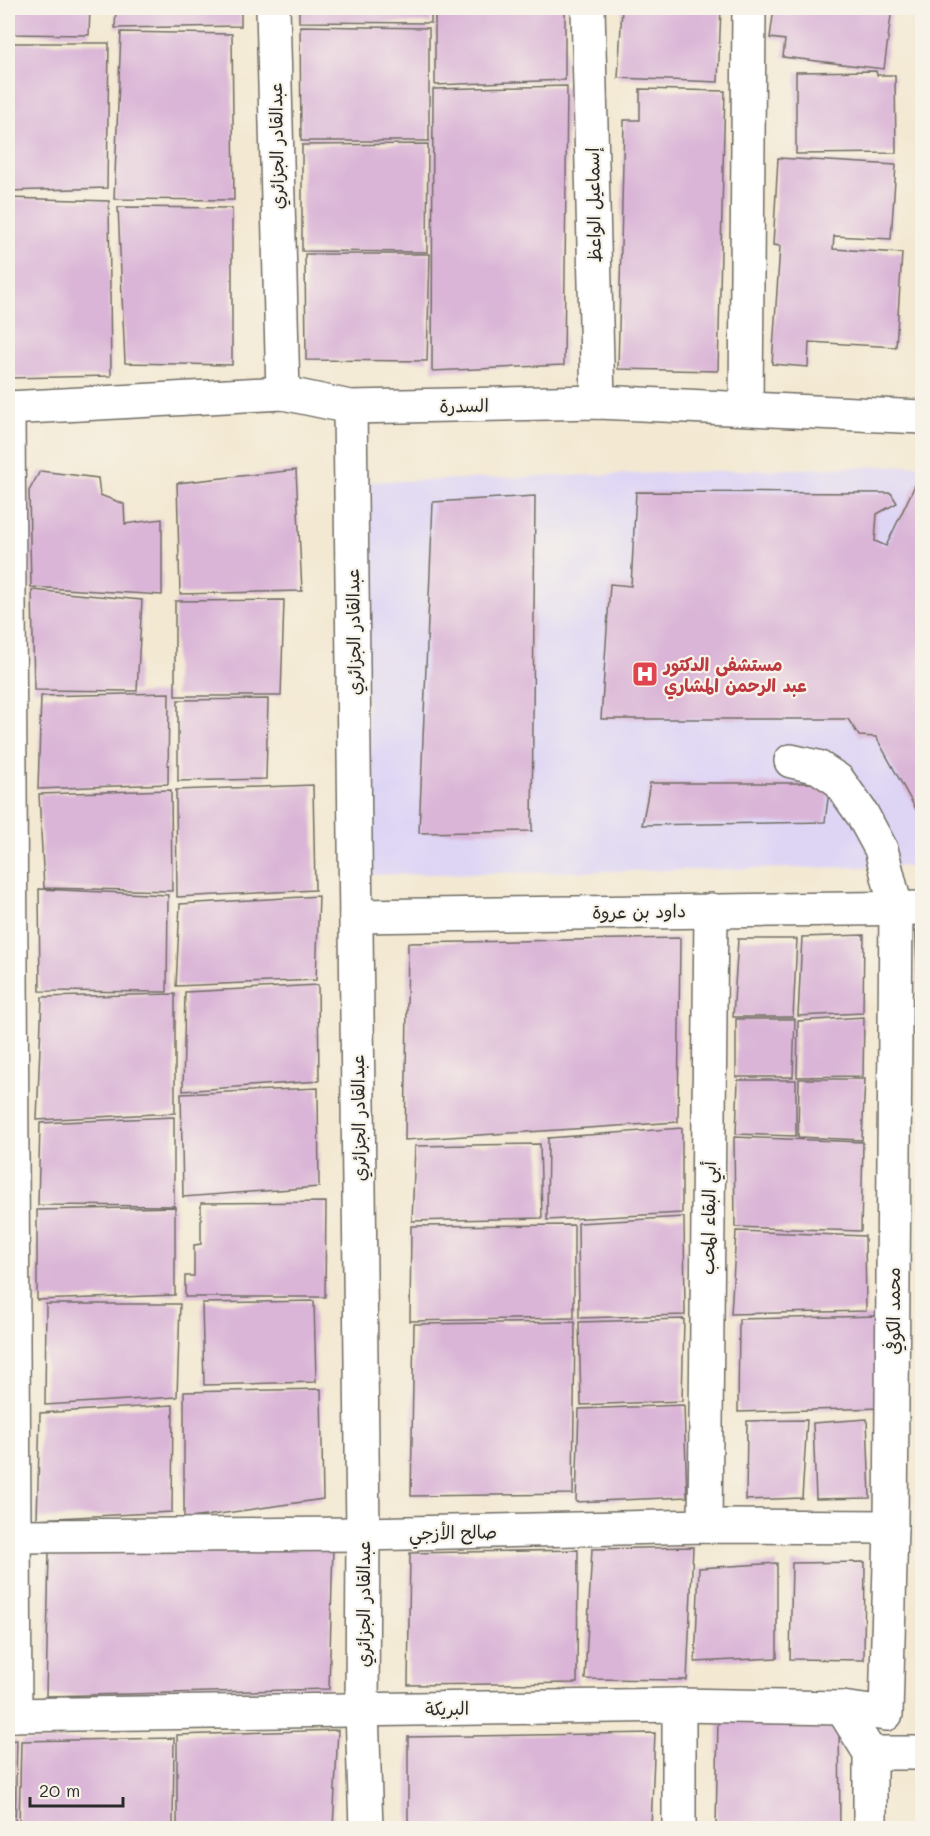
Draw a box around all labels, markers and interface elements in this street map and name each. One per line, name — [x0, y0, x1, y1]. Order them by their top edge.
street label: عبدالقادر الجزائري — [263, 82, 291, 209]
street label: إسماعيل الواعظ — [580, 147, 606, 263]
street label: السدرة — [439, 393, 489, 417]
street label: عبدالقادر الجزائري — [340, 568, 368, 695]
place label: مستشفى الدكتور عبد الرحمن المشاري — [662, 652, 807, 700]
hospital icon: مستشفى الدكتور عبد الرحمن المشاري — [630, 659, 660, 689]
street label: داود بن عروة — [592, 898, 686, 924]
street label: عبدالقادر الجزائري — [345, 1054, 373, 1181]
street label: أبي البقاء المحب — [695, 1160, 726, 1275]
street label: محمد الكوفي — [881, 1267, 907, 1355]
street label: صالح الأزجي — [409, 1519, 497, 1550]
street label: عبدالقادر الجزائري — [351, 1541, 377, 1667]
street label: البريكة — [425, 1696, 469, 1720]
scale bar — [30, 1770, 123, 1808]
text: 20 m — [39, 1778, 80, 1802]

